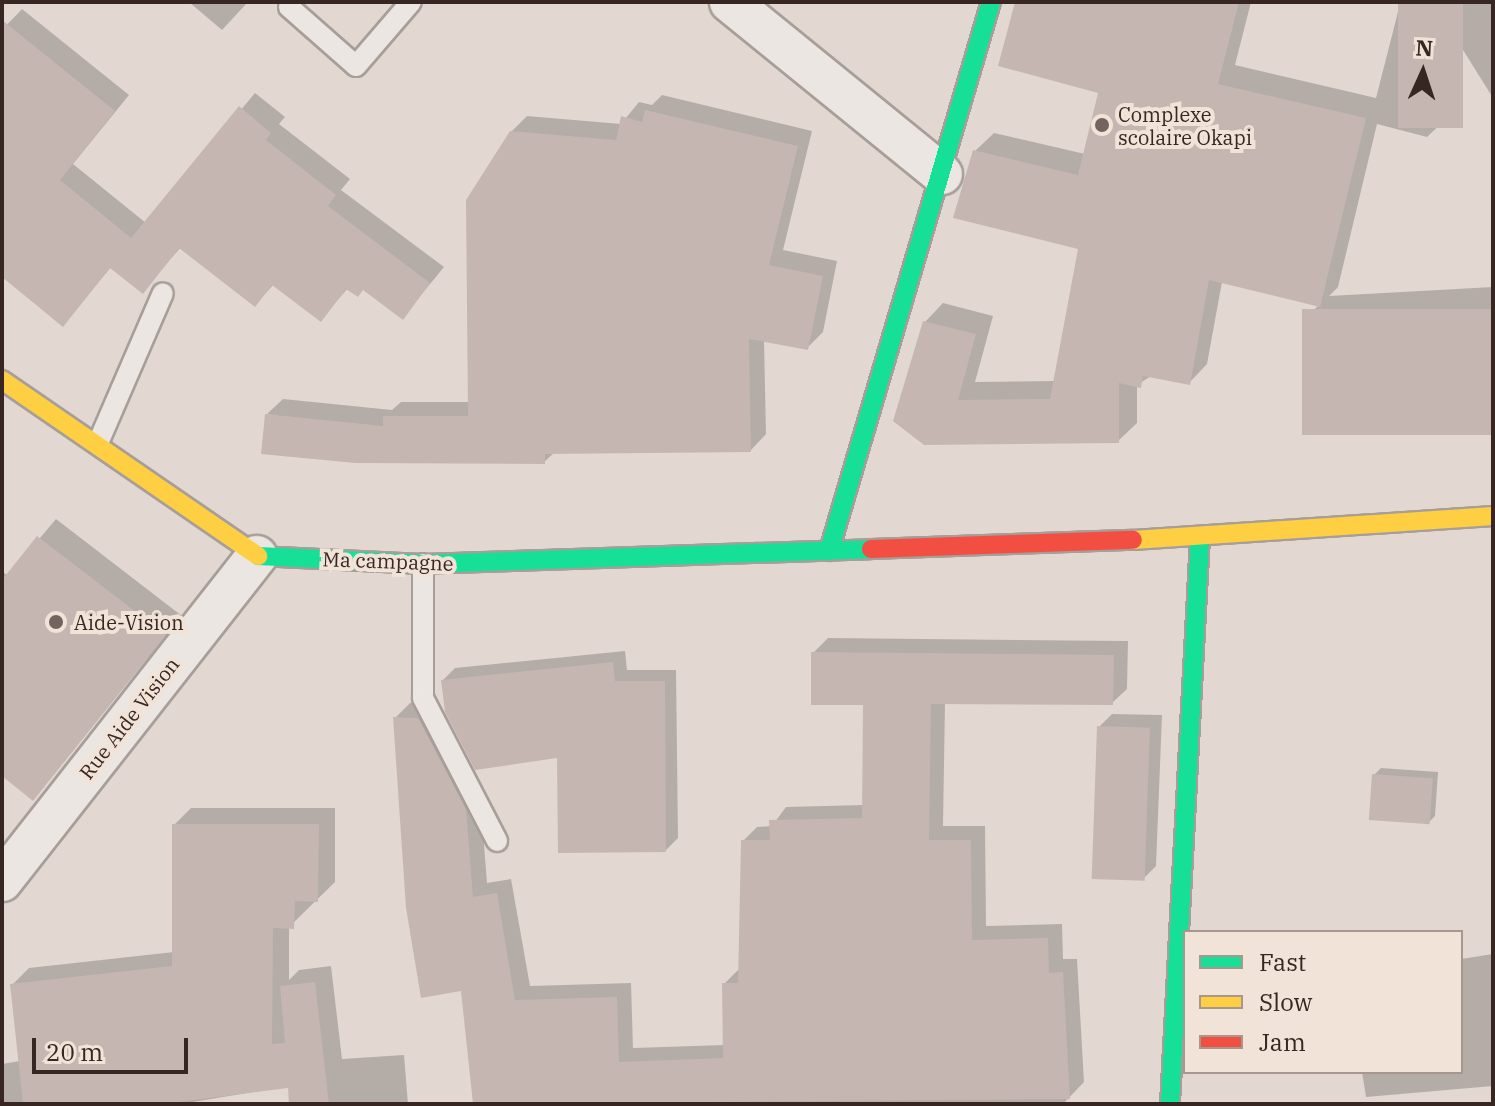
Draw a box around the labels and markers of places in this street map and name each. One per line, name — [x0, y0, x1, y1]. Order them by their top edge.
place label: Complexe scolaire Okapi — [1118, 102, 1252, 149]
marker: Complexe scolaire Okapi — [1093, 116, 1111, 134]
place label: Aide-Vision — [74, 610, 184, 634]
marker: Aide-Vision — [45, 611, 67, 633]

